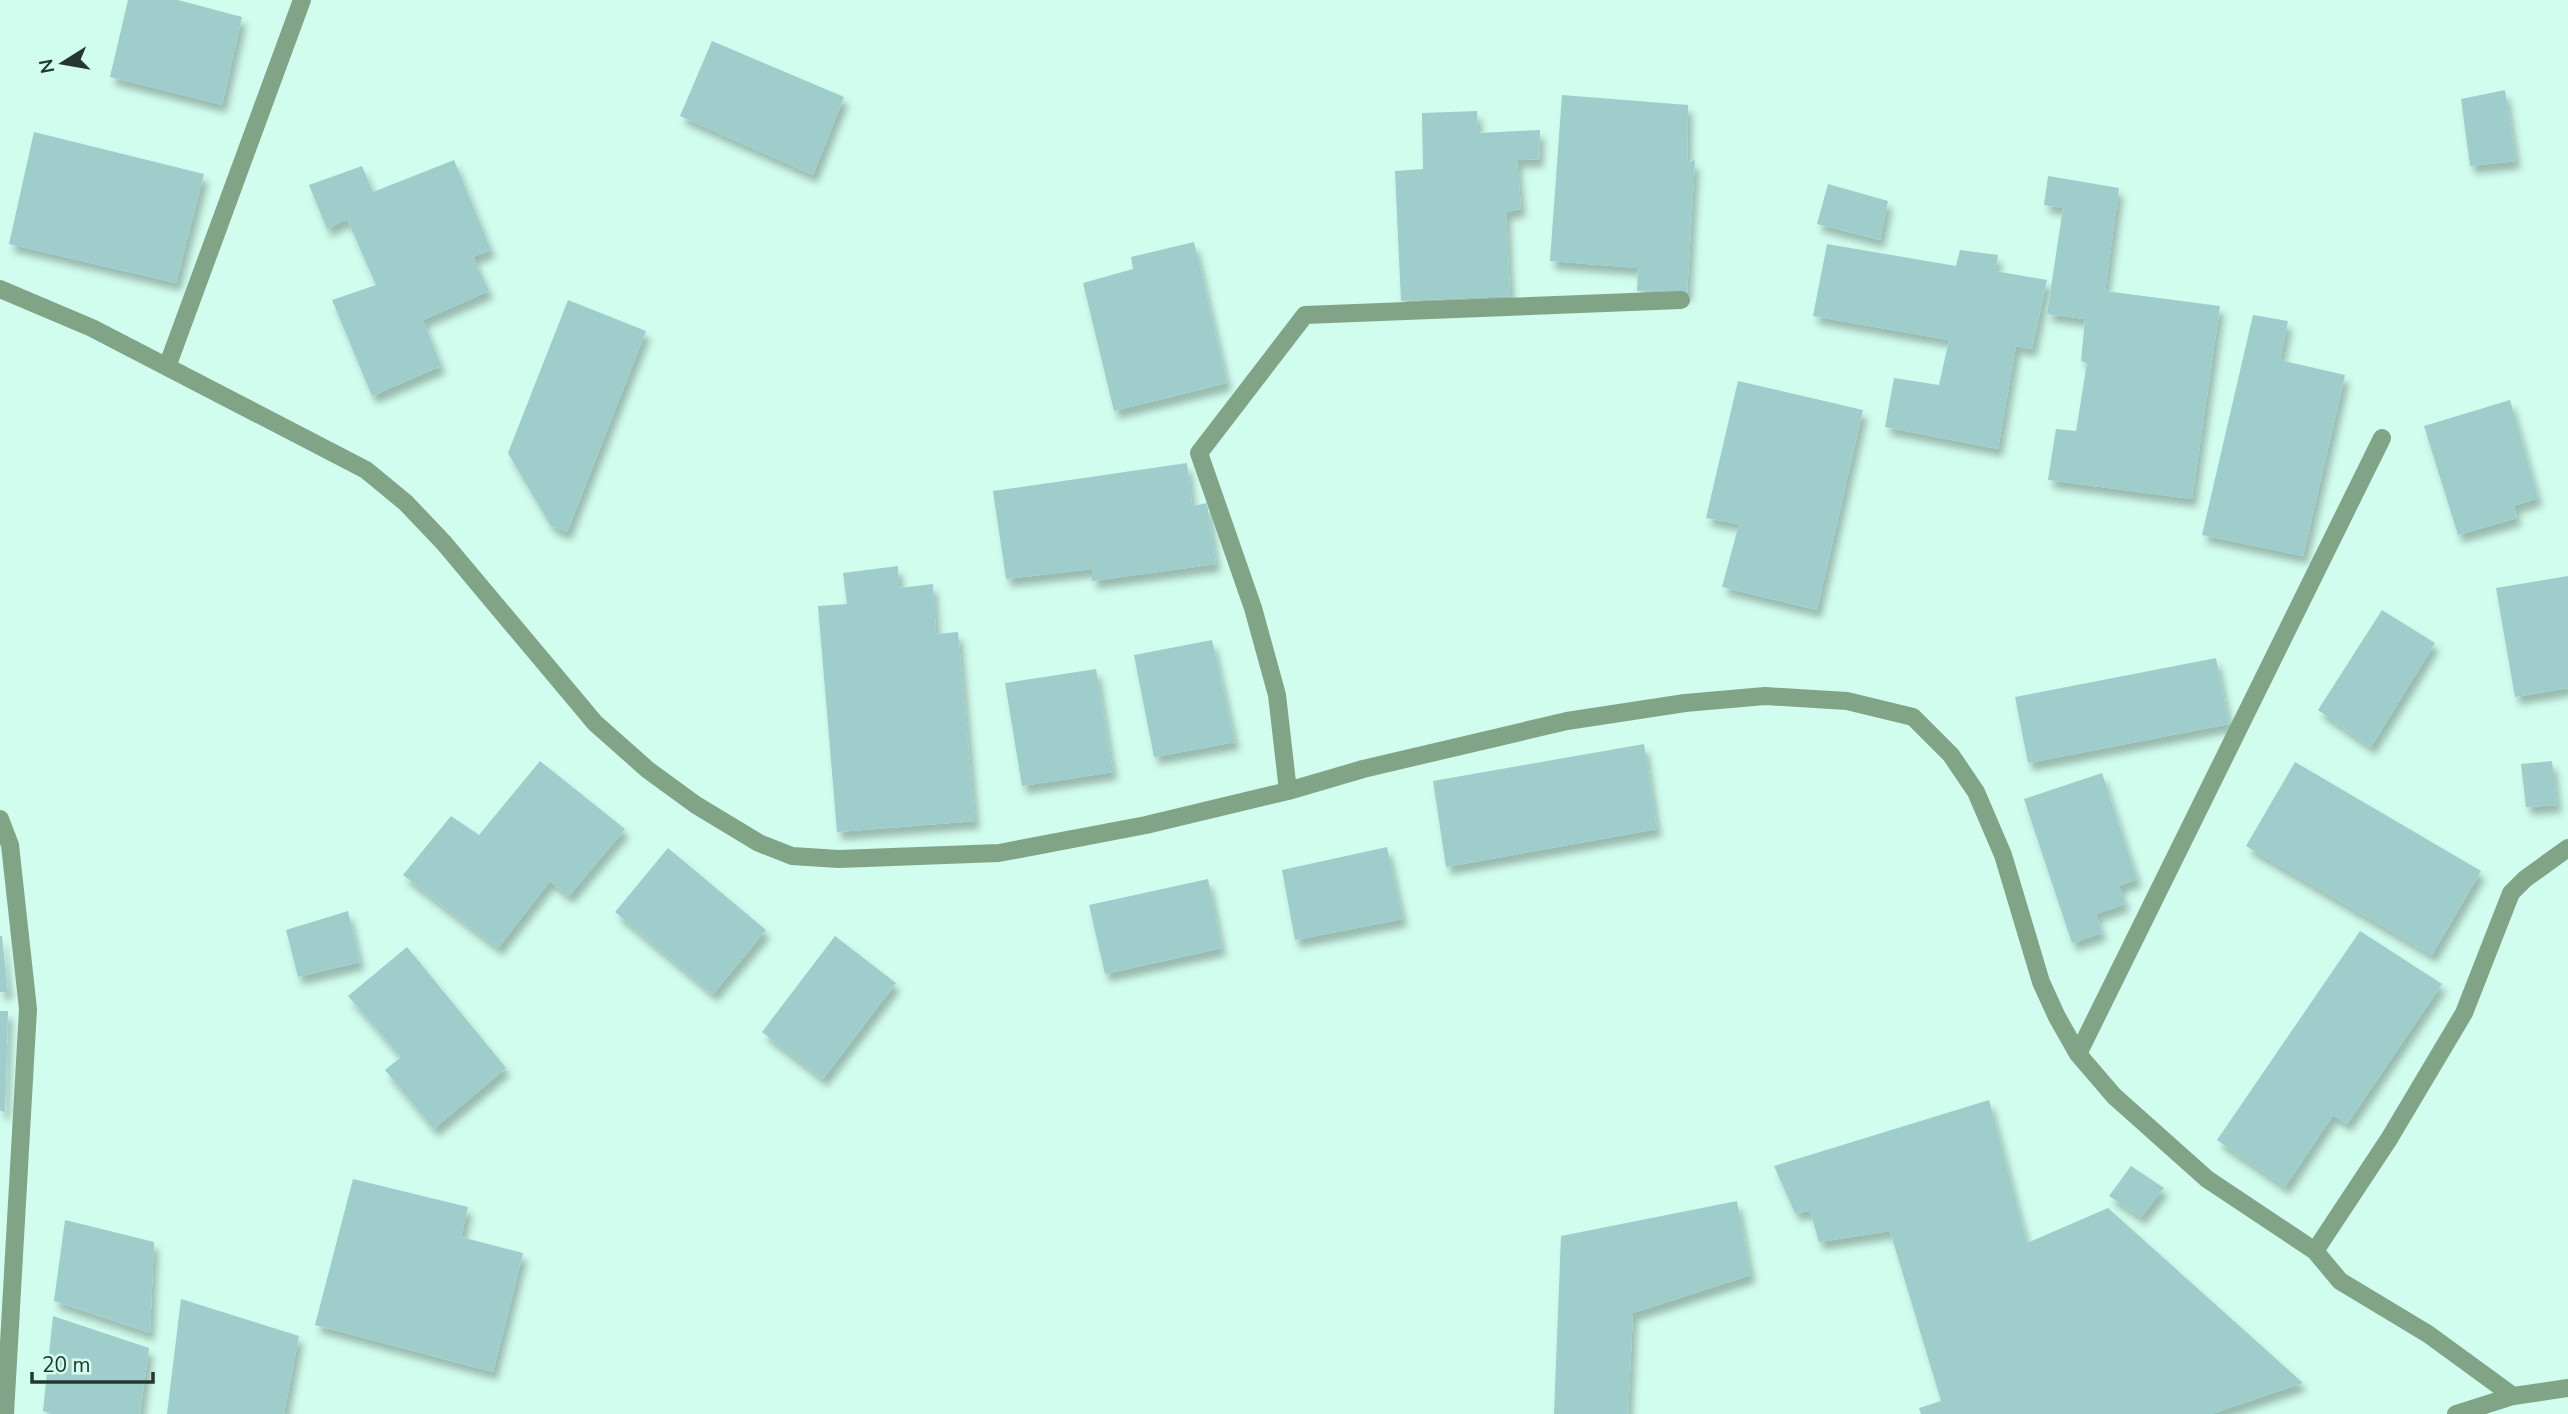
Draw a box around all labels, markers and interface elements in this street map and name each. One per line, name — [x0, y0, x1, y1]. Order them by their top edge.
north arrow — [28, 28, 98, 98]
text: N — [33, 57, 61, 76]
scale bar — [32, 1340, 152, 1384]
text: 20 m — [42, 1351, 91, 1379]

